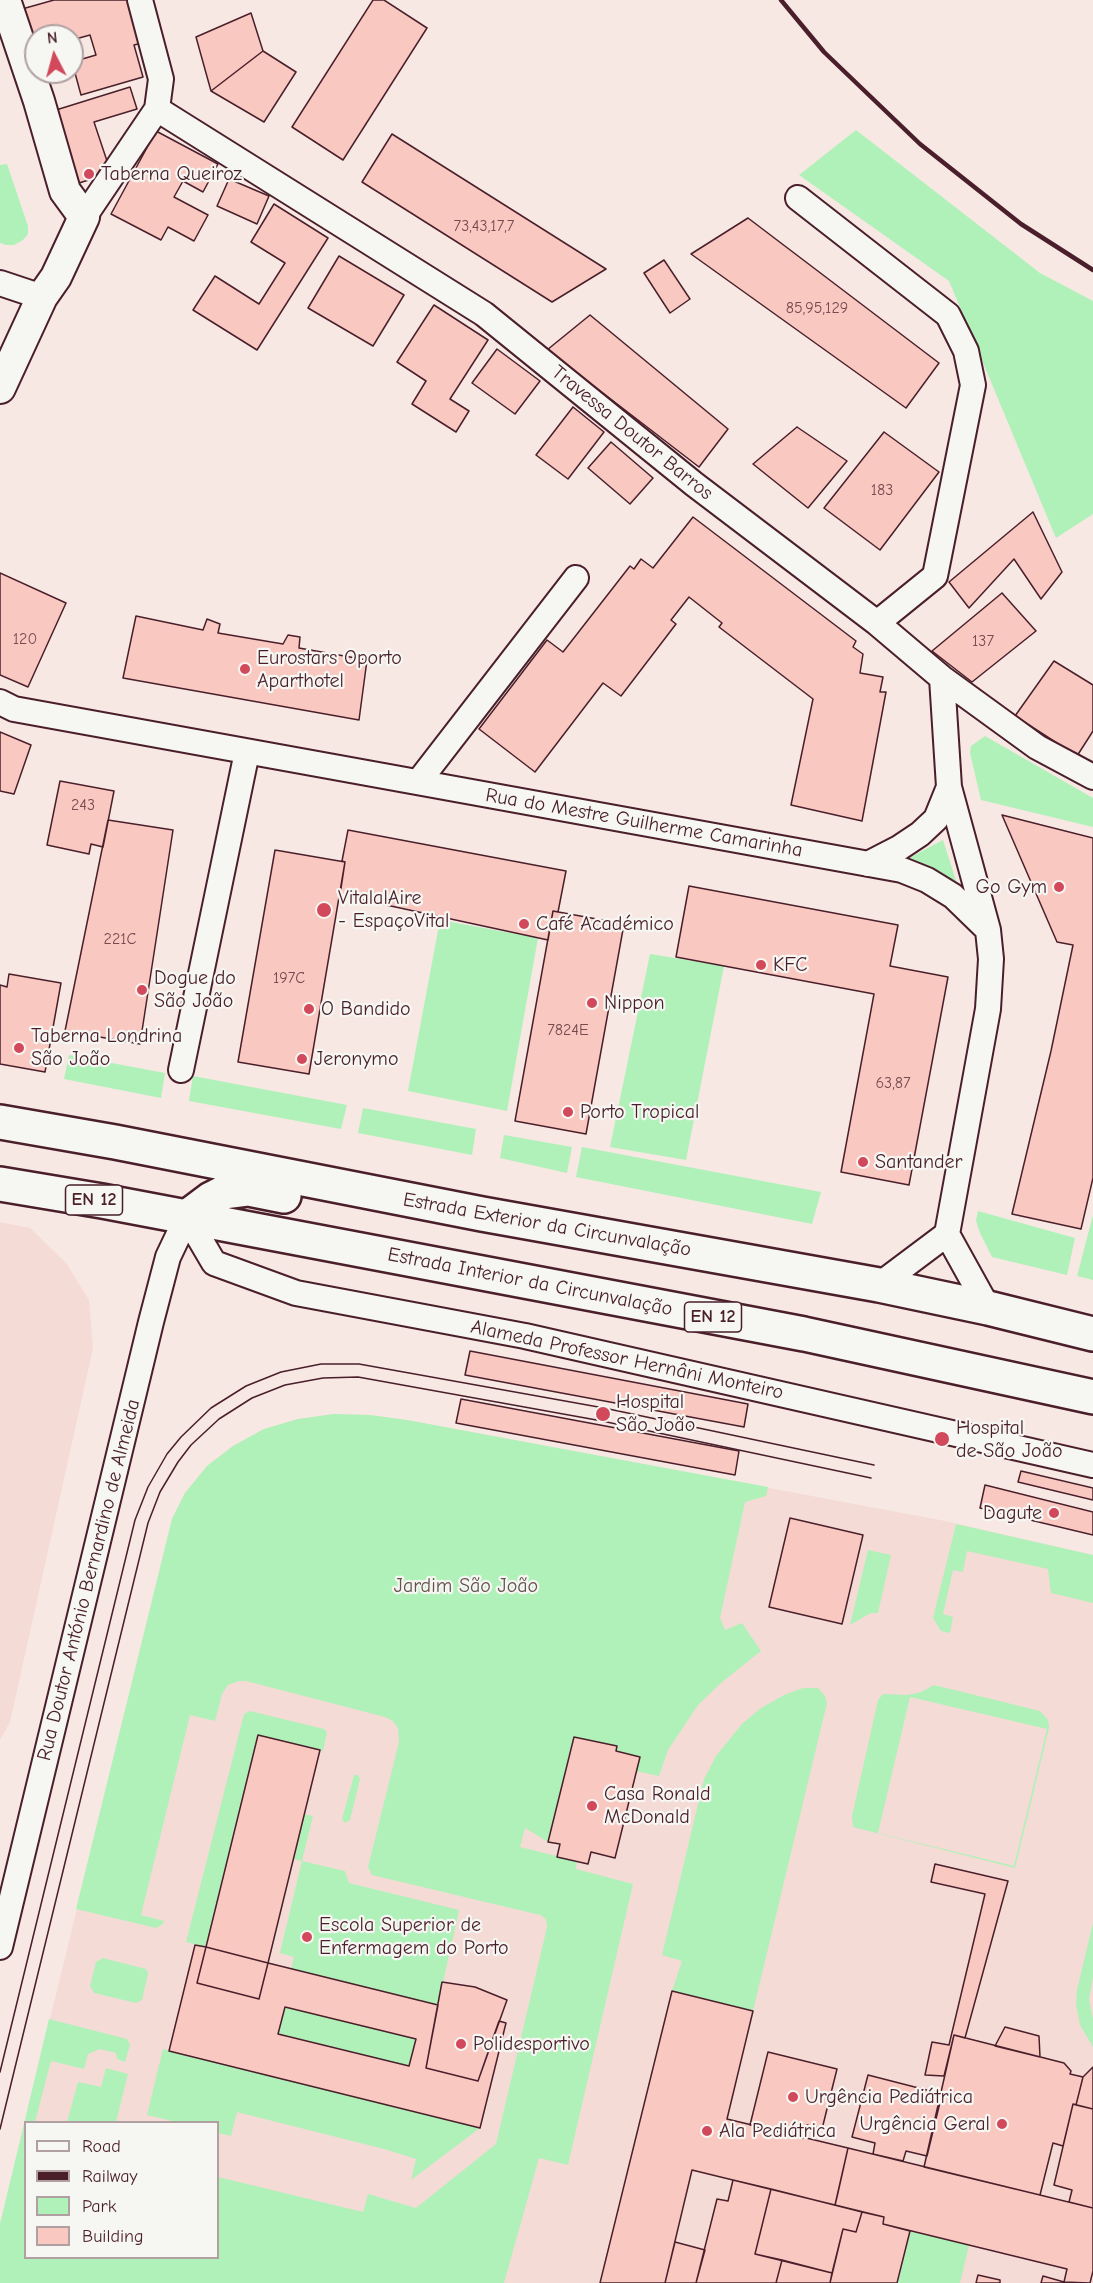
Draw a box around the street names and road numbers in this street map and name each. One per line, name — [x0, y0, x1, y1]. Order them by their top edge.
street label: Travessa Doutor Barros — [546, 361, 718, 505]
street label: Rua do Mestre Guilherme Camarinha — [484, 783, 804, 863]
road number: EN 12 — [66, 1185, 122, 1215]
street label: Estrada Exterior da Circunvalação — [401, 1188, 693, 1262]
street label: Estrada Interior da Circunvalação — [386, 1243, 674, 1321]
road number: EN 12 — [684, 1302, 742, 1332]
street label: Alameda Professor Hernâni Monteiro — [468, 1315, 786, 1405]
street label: Rua Doutor António Bernardino de Almeida — [32, 1397, 146, 1763]

